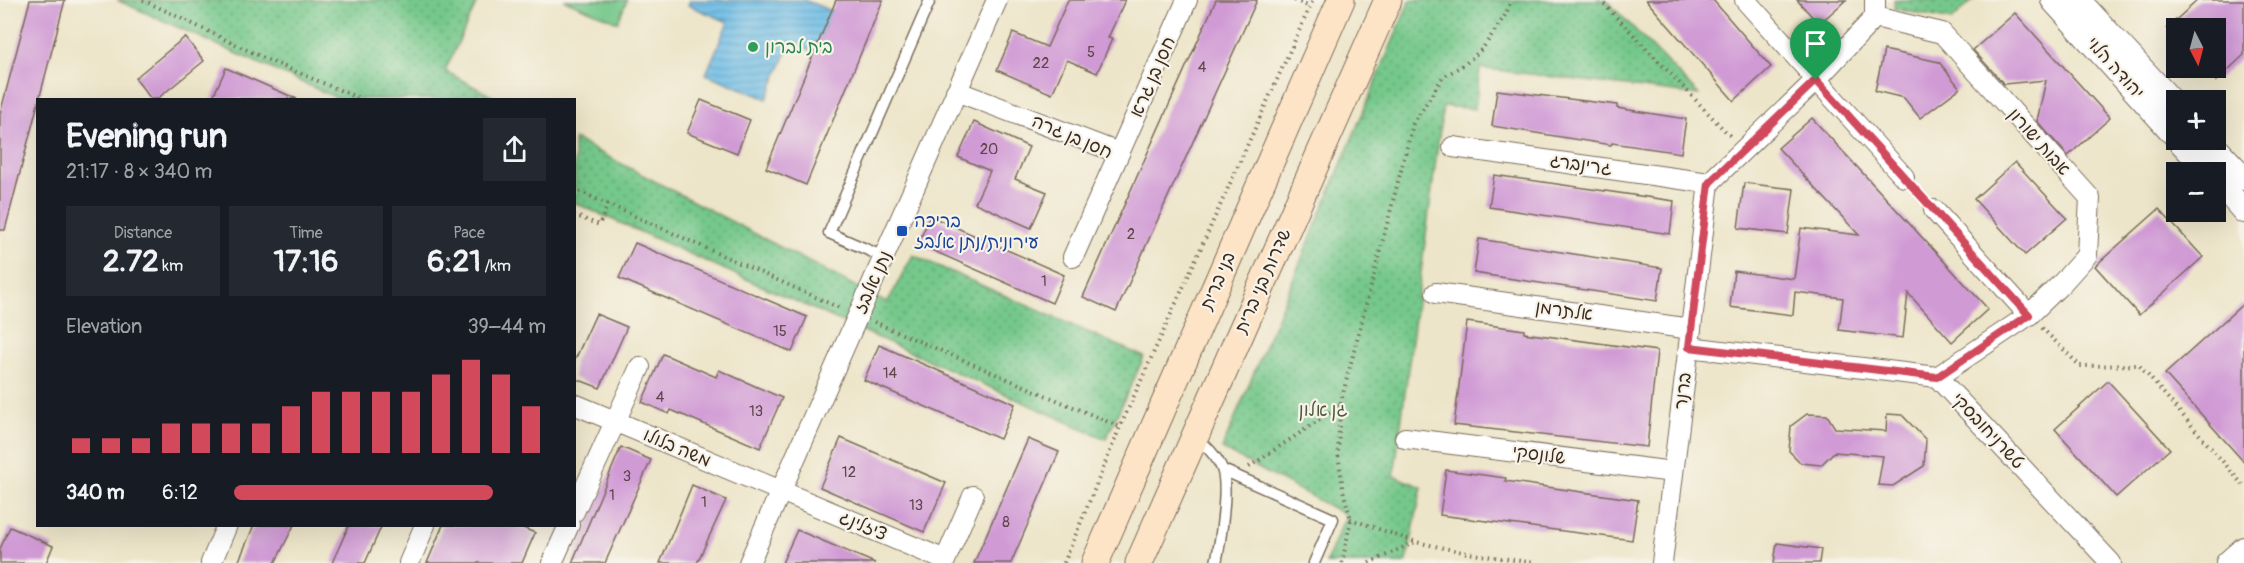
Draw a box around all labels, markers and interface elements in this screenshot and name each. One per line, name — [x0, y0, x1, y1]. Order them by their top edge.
pin — [1790, 18, 1841, 80]
north arrow — [2166, 18, 2226, 78]
map controls — [2166, 18, 2226, 222]
icon: arrive — [1799, 27, 1832, 60]
street label: יהודה הלוי — [2081, 32, 2149, 104]
street label: חסן בן גרא — [1125, 33, 1181, 121]
place label: בית לברון — [765, 36, 833, 59]
marker: בית לברון — [746, 40, 760, 54]
house number: 5 — [1087, 43, 1095, 62]
house number: 22 — [1033, 54, 1049, 73]
house number: 4 — [1198, 58, 1207, 77]
button: + — [2166, 90, 2226, 150]
street label: אבות ישורון — [2003, 103, 2075, 181]
street label: חסן בן גרה — [1028, 110, 1116, 164]
text: Evening run — [66, 116, 227, 157]
button: share — [483, 118, 546, 181]
house number: 20 — [980, 140, 998, 159]
street label: גרינברג — [1548, 149, 1614, 181]
text: 21:17 · 8 × 340 m — [66, 159, 212, 184]
button: − — [2166, 162, 2226, 222]
place label: בריכה עירונית/נתן אלבז — [914, 210, 1039, 254]
text: Distance — [114, 223, 172, 243]
text: Time — [289, 223, 323, 243]
text: Pace — [453, 223, 485, 243]
marker: בריכה עירונית/נתן אלבז — [895, 224, 909, 238]
house number: 2 — [1127, 225, 1135, 244]
street label: שדרות בני ברית — [1229, 225, 1296, 338]
text: 2.72 — [103, 243, 159, 280]
text: 17:16 — [274, 243, 338, 280]
text: 6:21 — [427, 243, 481, 280]
street label: נתן אלבז — [849, 247, 897, 317]
street label: בני ברית — [1195, 249, 1241, 314]
text: km — [159, 256, 183, 276]
text: /km — [481, 256, 511, 276]
house number: 1 — [1041, 272, 1047, 291]
street label: אלתרמן — [1534, 296, 1594, 326]
text: Elevation — [66, 314, 142, 339]
text: 39–44 m — [467, 314, 546, 339]
house number: 15 — [773, 322, 787, 341]
house number: 14 — [883, 364, 898, 383]
street label: ברנר — [1669, 371, 1697, 411]
house number: 4 — [656, 388, 665, 407]
street label: טשרניחובסקי — [1947, 388, 2029, 474]
park label: גן אלון — [1298, 399, 1348, 422]
house number: 13 — [749, 402, 763, 421]
street label: משה בלולו — [640, 423, 714, 473]
street label: שלונסקי — [1511, 440, 1567, 470]
house number: 12 — [842, 463, 856, 482]
house number: 3 — [623, 467, 631, 486]
text: 340 m — [66, 480, 125, 505]
text: 6:12 — [162, 480, 198, 505]
house number: 1 — [609, 486, 615, 505]
house number: 1 — [701, 493, 707, 512]
house number: 13 — [909, 496, 923, 515]
street label: ציזלינג — [836, 506, 890, 546]
house number: 8 — [1002, 513, 1010, 532]

